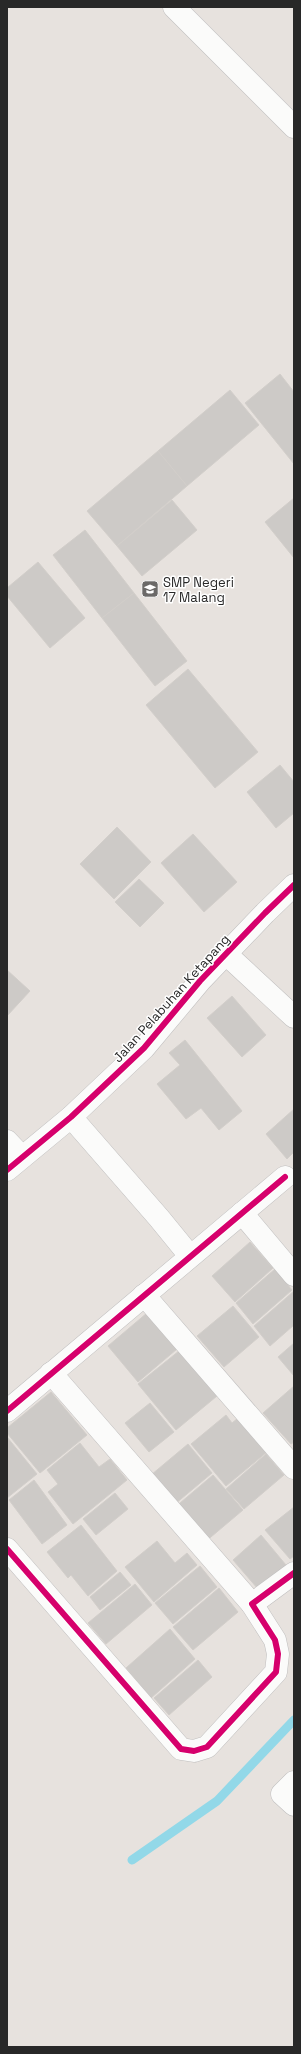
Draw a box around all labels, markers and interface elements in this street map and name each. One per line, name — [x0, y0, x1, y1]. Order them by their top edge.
place label: SMP Negeri 17 Malang — [163, 574, 234, 606]
school or university icon: SMP Negeri 17 Malang — [140, 579, 160, 599]
street label: Jalan Pelabuhan Ketapang — [109, 931, 233, 1066]

